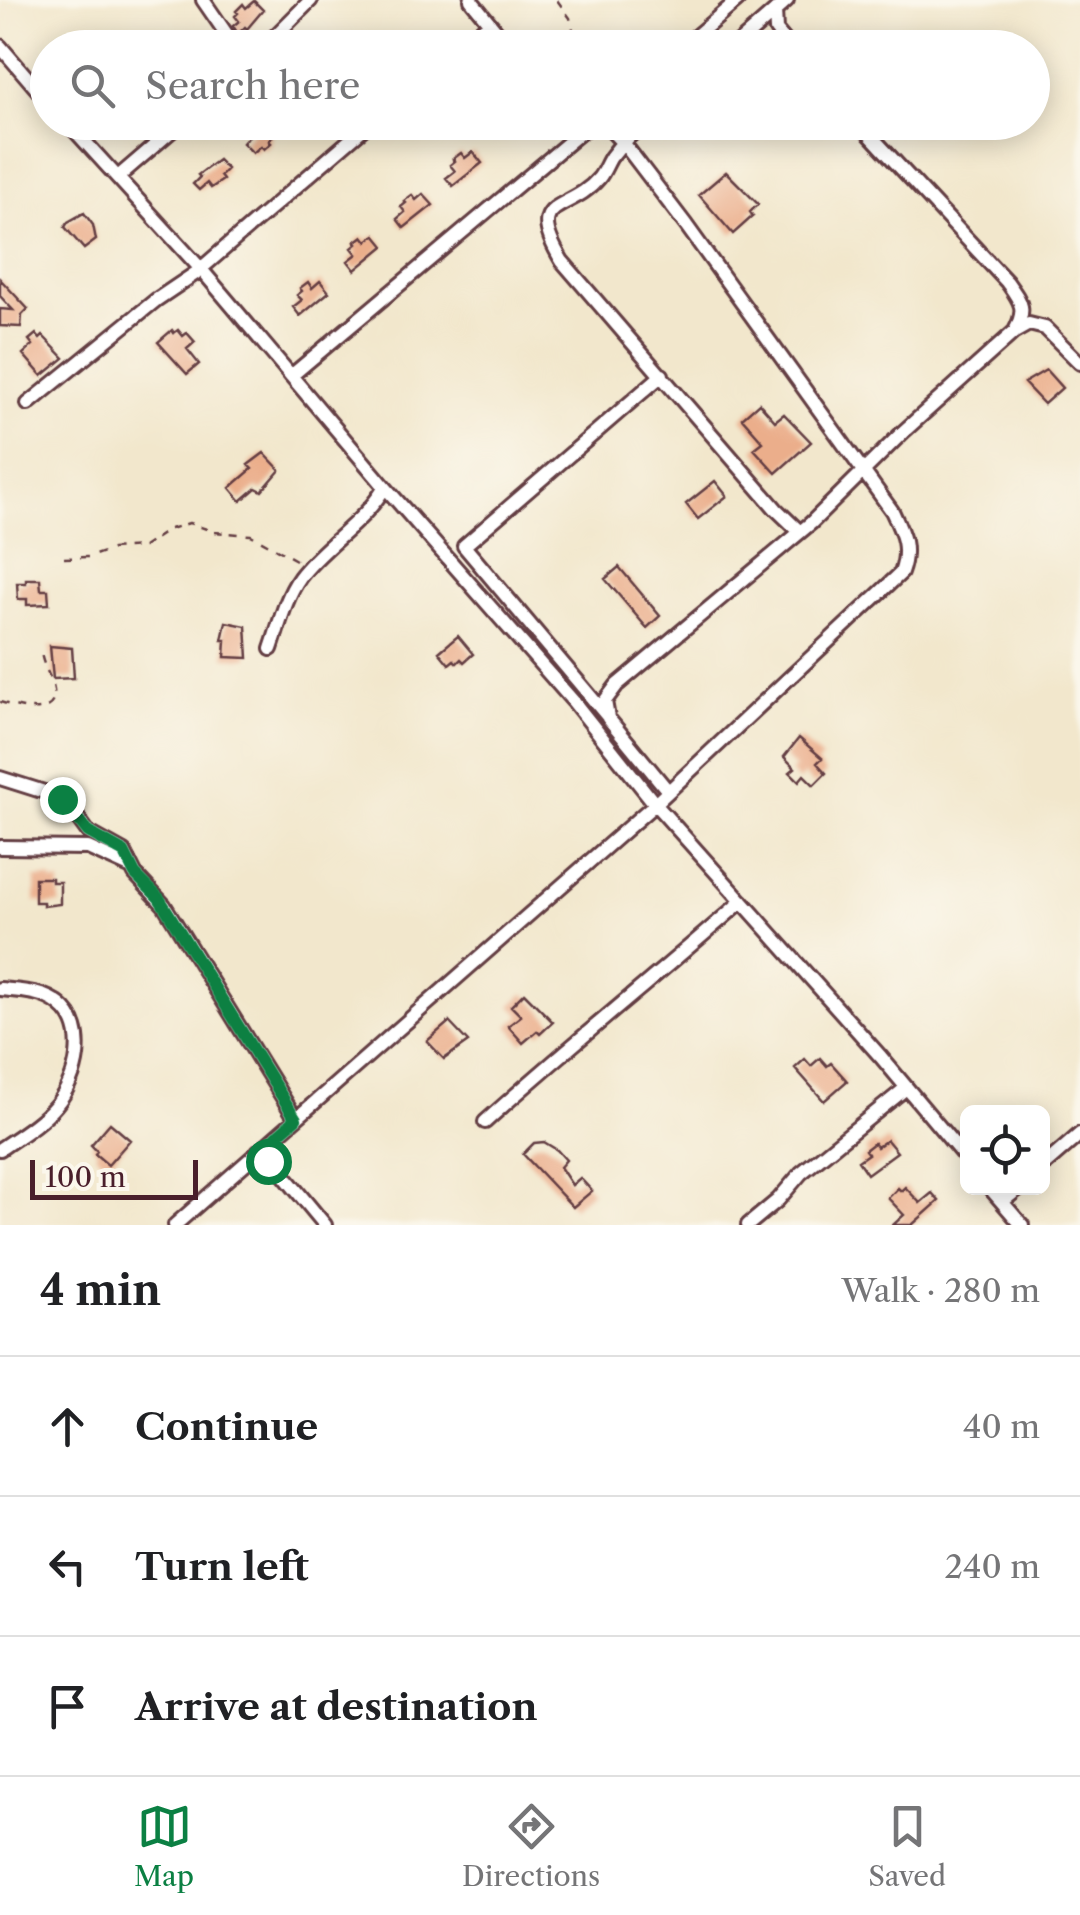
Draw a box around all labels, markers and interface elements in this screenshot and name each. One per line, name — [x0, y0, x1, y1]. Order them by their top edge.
search box — [30, 30, 1050, 140]
icon: search — [65, 58, 120, 113]
text: Search here — [145, 62, 360, 109]
route end — [40, 777, 86, 823]
map controls — [960, 1105, 1050, 1195]
button: locate — [960, 1105, 1050, 1195]
route start — [246, 1139, 292, 1185]
scale bar — [30, 1155, 198, 1200]
text: 100 m — [45, 1160, 126, 1194]
text: 4 min — [40, 1264, 161, 1316]
text: Walk · 280 m — [842, 1271, 1040, 1310]
icon: ahead — [40, 1399, 95, 1454]
text: Continue — [135, 1403, 318, 1450]
text: 40 m — [963, 1407, 1040, 1446]
icon: left — [40, 1539, 95, 1594]
text: Turn left — [135, 1543, 309, 1590]
text: 240 m — [944, 1547, 1040, 1586]
icon: arrive — [40, 1679, 95, 1734]
text: Arrive at destination — [135, 1683, 538, 1730]
tab: Map — [134, 1799, 194, 1893]
tab: Directions — [462, 1799, 600, 1893]
tab: Saved — [868, 1799, 946, 1893]

